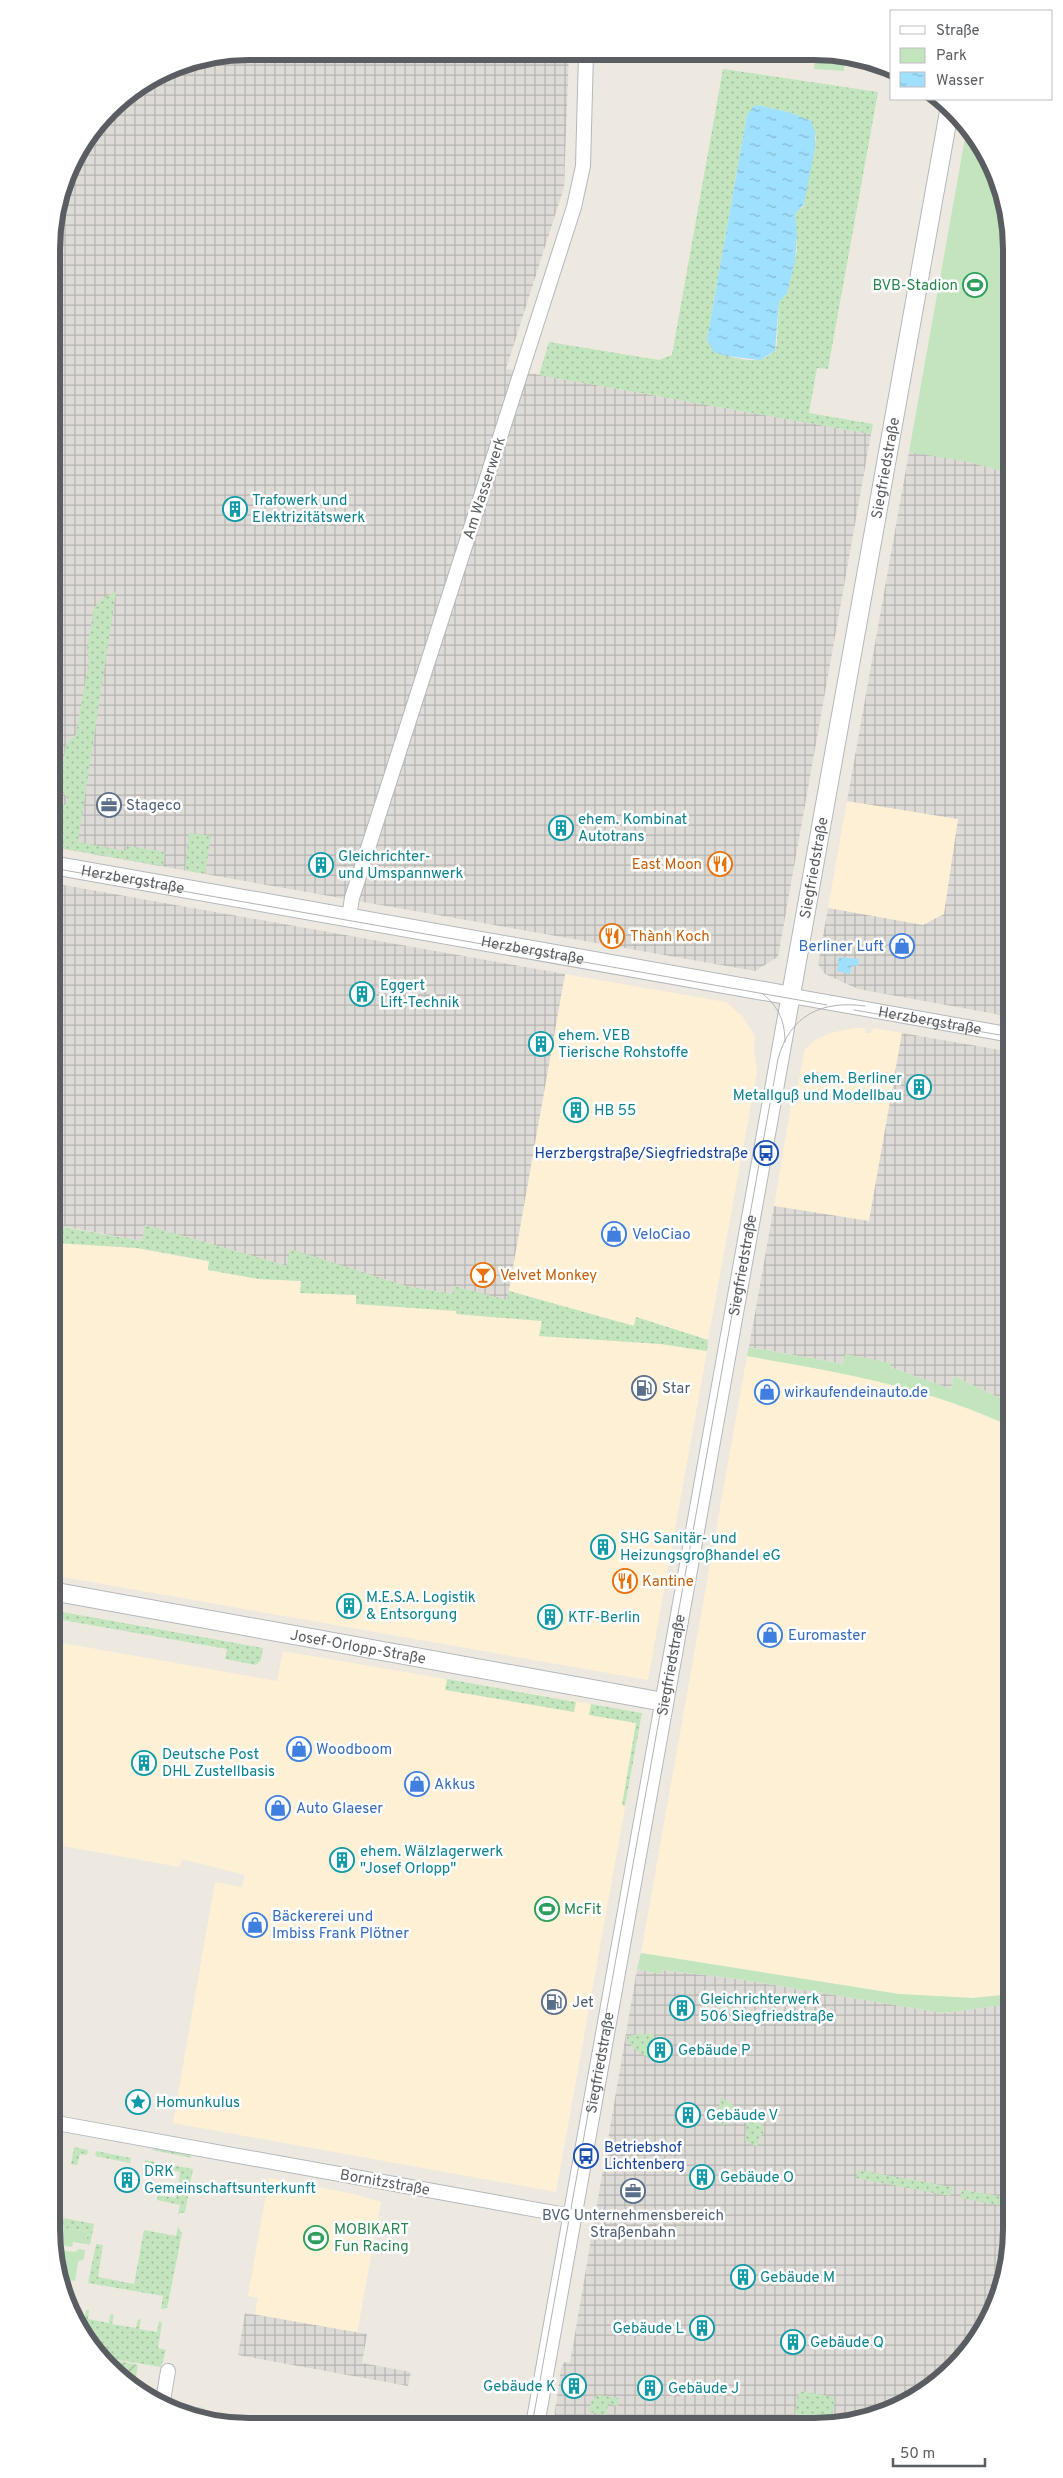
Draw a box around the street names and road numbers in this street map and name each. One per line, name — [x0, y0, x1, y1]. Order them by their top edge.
street label: Siegfriedstraße — [868, 416, 905, 521]
street label: Am Wasserwerk — [460, 435, 511, 542]
street label: Siegfriedstraße — [797, 816, 834, 920]
street label: Herzbergstraße — [79, 862, 186, 899]
street label: Herzbergstraße — [479, 933, 585, 970]
street label: Herzbergstraße — [876, 1003, 983, 1040]
street label: Siegfriedstraße — [726, 1213, 762, 1318]
street label: Siegfriedstraße — [654, 1613, 691, 1718]
street label: Josef-Orlopp-Straße — [288, 1626, 427, 1670]
street label: Siegfriedstraße — [583, 2011, 620, 2115]
street label: Bornitzstraße — [338, 2166, 431, 2201]

